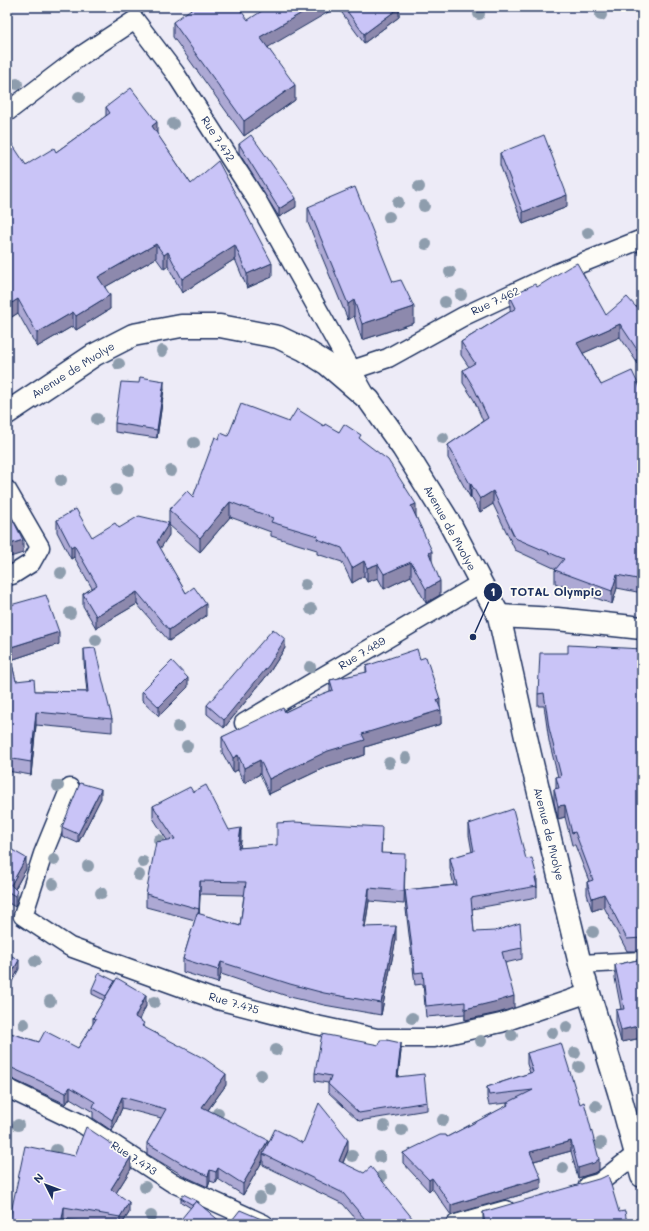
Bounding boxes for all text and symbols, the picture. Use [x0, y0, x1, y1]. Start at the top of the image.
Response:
street label: Rue 7.472 [198, 113, 239, 164]
street label: Rue 7.462 [468, 283, 522, 318]
street label: Avenue de Mvolye [28, 338, 117, 401]
street label: Avenue de Mvolye [421, 482, 480, 573]
callout: TOTAL Olympic [483, 580, 610, 604]
text: 1 [490, 583, 496, 599]
text: TOTAL Olympic [510, 583, 602, 599]
street label: Rue 7.489 [335, 632, 388, 672]
street label: Avenue de Mvolye [531, 786, 568, 882]
street label: Rue 7.475 [207, 988, 261, 1017]
street label: Rue 7.473 [108, 1137, 161, 1178]
north arrow [26, 1165, 66, 1205]
text: N [30, 1170, 47, 1186]

